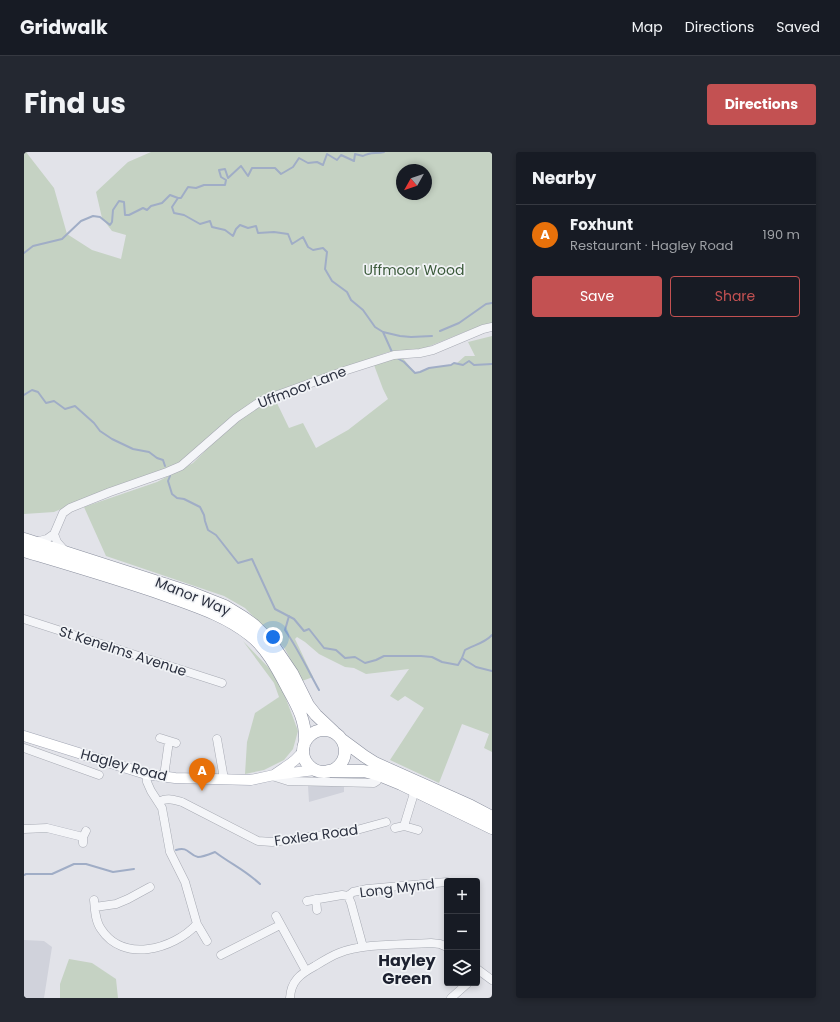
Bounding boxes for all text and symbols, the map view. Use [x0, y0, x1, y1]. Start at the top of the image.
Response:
text: Gridwalk [20, 14, 108, 41]
text: Map [632, 17, 663, 37]
text: Directions [685, 17, 754, 37]
text: Saved [776, 17, 820, 37]
text: Find us [24, 84, 126, 123]
button: Directions [707, 84, 816, 125]
north arrow [396, 164, 432, 200]
text: Nearby [532, 166, 596, 190]
text: Foxhunt [570, 214, 633, 235]
text: A [540, 225, 550, 244]
text: 190 m [763, 225, 800, 244]
text: Restaurant · Hagley Road [570, 236, 733, 255]
park label: Uffmoor Wood [363, 260, 465, 280]
button: Save [532, 276, 662, 317]
button: Share [670, 276, 800, 317]
street label: Uffmoor Lane [255, 361, 349, 413]
street label: Manor Way [152, 572, 234, 620]
street label: St Kenelms Avenue [57, 621, 190, 681]
your location [263, 627, 283, 647]
street label: Hagley Road [79, 744, 169, 786]
pin: A [189, 758, 215, 791]
street label: Foxlea Road [273, 819, 359, 851]
street label: Long Mynd [358, 873, 436, 903]
map controls [444, 878, 480, 986]
button: + [444, 878, 480, 914]
button: − [444, 914, 480, 950]
district label: Hayley Green [378, 949, 437, 990]
button: layers [444, 950, 480, 986]

